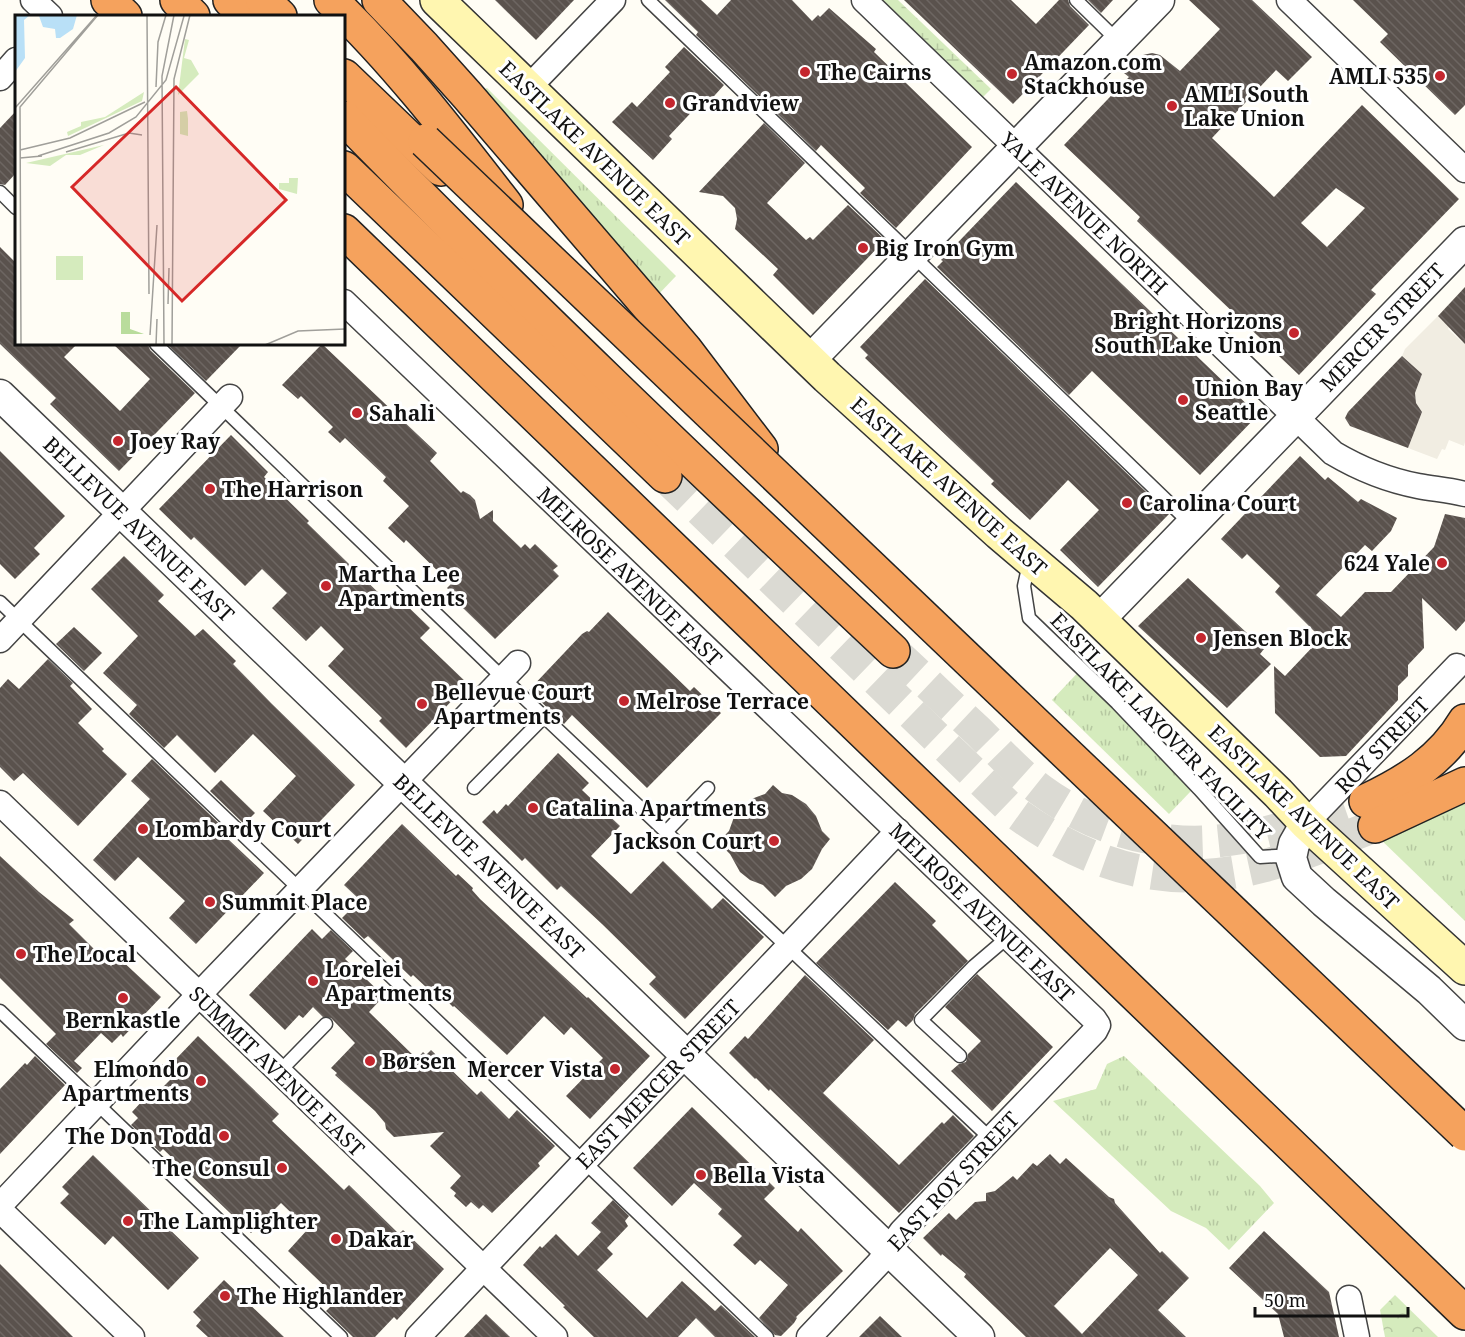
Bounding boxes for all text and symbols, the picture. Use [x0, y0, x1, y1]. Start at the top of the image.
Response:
inset map [15, 15, 345, 345]
place label: Amazon.com Stackhouse [1024, 48, 1162, 100]
street label: EASTLAKE AVENUE EAST [494, 54, 696, 252]
place label: The Cairns [817, 58, 931, 86]
place label: AMLI 535 [1329, 62, 1428, 90]
marker: The Cairns [798, 65, 812, 79]
marker: Amazon.com Stackhouse [1005, 67, 1019, 81]
marker: AMLI 535 [1433, 69, 1447, 83]
place label: AMLI South Lake Union [1184, 80, 1309, 132]
place label: Grandview [682, 89, 799, 117]
marker: Grandview [663, 96, 677, 110]
marker: AMLI South Lake Union [1165, 99, 1179, 113]
street label: YALE AVENUE NORTH [994, 125, 1174, 300]
place label: Big Iron Gym [875, 234, 1015, 262]
marker: Big Iron Gym [856, 241, 870, 255]
street label: MERCER STREET [1314, 257, 1451, 397]
place label: Bright Horizons South Lake Union [1094, 307, 1282, 359]
marker: Bright Horizons South Lake Union [1287, 326, 1301, 340]
place label: Union Bay Seattle [1195, 374, 1304, 426]
street label: EASTLAKE AVENUE EAST [845, 390, 1053, 582]
marker: Union Bay Seattle [1176, 393, 1190, 407]
place label: Sahali [369, 399, 436, 427]
marker: Sahali [350, 406, 364, 420]
place label: Joey Ray [129, 427, 221, 455]
street label: BELLEVUE AVENUE EAST [37, 430, 241, 628]
marker: Joey Ray [111, 434, 125, 448]
place label: The Harrison [222, 475, 363, 503]
street label: MELROSE AVENUE EAST [532, 480, 728, 672]
marker: The Harrison [203, 482, 217, 496]
place label: Carolina Court [1139, 489, 1297, 517]
marker: Carolina Court [1120, 496, 1134, 510]
place label: 624 Yale [1344, 549, 1430, 577]
marker: 624 Yale [1435, 556, 1449, 570]
place label: Martha Lee Apartments [338, 560, 465, 612]
marker: Martha Lee Apartments [319, 579, 333, 593]
street label: EASTLAKE LAYOVER FACILITY [1045, 606, 1278, 846]
place label: Jensen Block [1212, 624, 1348, 652]
marker: Jensen Block [1194, 631, 1208, 645]
place label: Bellevue Court Apartments [434, 678, 592, 730]
place label: Melrose Terrace [636, 687, 809, 715]
street label: ROY STREET [1329, 691, 1435, 799]
marker: Melrose Terrace [617, 694, 631, 708]
marker: Bellevue Court Apartments [415, 697, 429, 711]
street label: EASTLAKE AVENUE EAST [1203, 718, 1405, 916]
street label: BELLEVUE AVENUE EAST [387, 767, 591, 965]
place label: Catalina Apartments [545, 794, 766, 822]
marker: Catalina Apartments [526, 801, 540, 815]
place label: Lombardy Court [155, 815, 332, 843]
street label: MELROSE AVENUE EAST [884, 816, 1080, 1008]
marker: Lombardy Court [136, 822, 150, 836]
place label: Jackson Court [613, 827, 762, 855]
marker: Jackson Court [767, 834, 781, 848]
place label: Summit Place [222, 888, 367, 916]
marker: Summit Place [203, 895, 217, 909]
place label: The Local [33, 940, 136, 968]
marker: The Local [14, 947, 28, 961]
place label: Lorelei Apartments [325, 955, 452, 1007]
marker: Lorelei Apartments [306, 974, 320, 988]
street label: SUMMIT AVENUE EAST [183, 980, 371, 1162]
marker: Bernkastle [116, 991, 130, 1005]
street label: EAST MERCER STREET [570, 993, 746, 1175]
place label: Bernkastle [65, 1006, 181, 1034]
place label: Børsen [382, 1047, 456, 1075]
marker: Børsen [363, 1054, 377, 1068]
place label: Elmondo Apartments [62, 1055, 189, 1107]
place label: Mercer Vista [467, 1055, 603, 1083]
marker: Mercer Vista [608, 1062, 622, 1076]
marker: Elmondo Apartments [194, 1074, 208, 1088]
street label: EAST ROY STREET [881, 1105, 1025, 1257]
place label: The Don Todd [65, 1122, 212, 1150]
marker: The Don Todd [217, 1129, 231, 1143]
place label: The Consul [152, 1154, 271, 1182]
marker: The Consul [275, 1161, 289, 1175]
place label: Bella Vista [713, 1161, 825, 1189]
marker: Bella Vista [694, 1168, 708, 1182]
place label: The Lamplighter [140, 1207, 318, 1235]
marker: The Lamplighter [121, 1214, 135, 1228]
place label: Dakar [348, 1225, 414, 1253]
marker: Dakar [329, 1232, 343, 1246]
scale bar [1255, 1280, 1408, 1318]
place label: The Highlander [237, 1282, 403, 1310]
text: 50 m [1264, 1288, 1306, 1312]
marker: The Highlander [218, 1289, 232, 1303]

